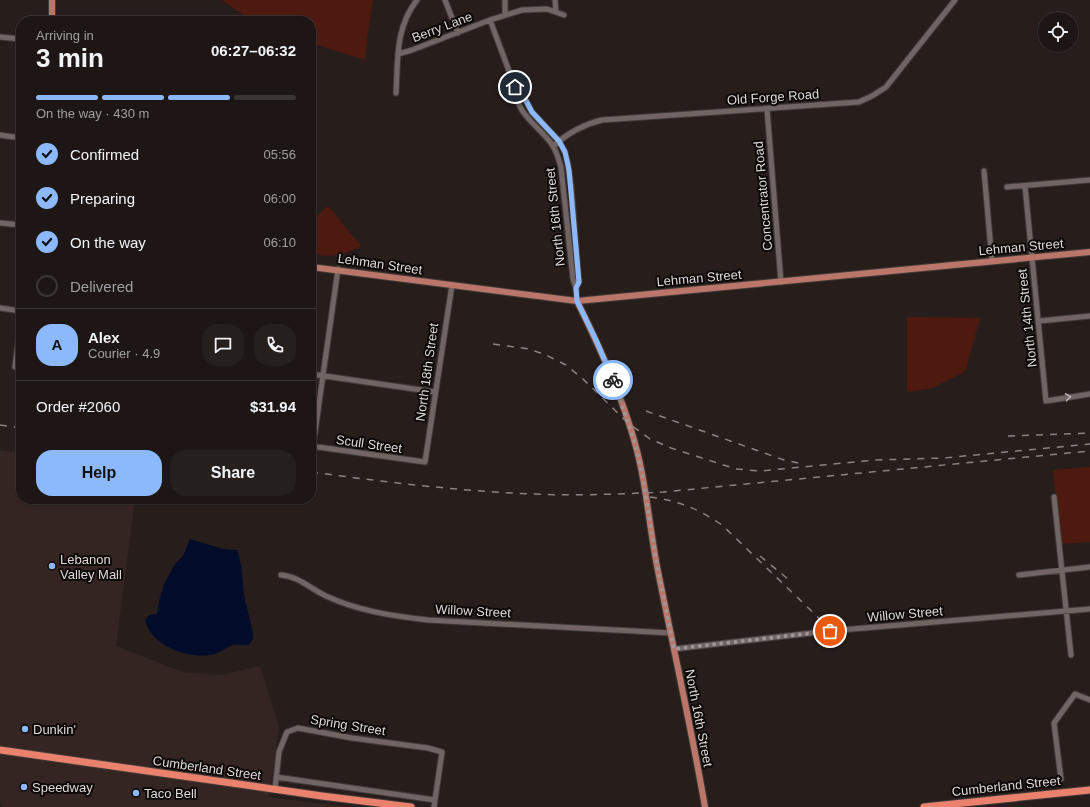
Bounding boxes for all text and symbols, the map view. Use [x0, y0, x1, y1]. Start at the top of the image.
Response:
street label: Berry Lane [410, 9, 474, 45]
map controls [1038, 12, 1078, 52]
button: locate [1038, 12, 1078, 52]
text: Arriving in [36, 28, 94, 43]
text: 06:27–06:32 [211, 42, 296, 59]
text: 3 min [36, 43, 104, 73]
pin [498, 70, 532, 104]
icon: home [504, 76, 526, 98]
street label: Old Forge Road [726, 86, 820, 108]
text: On the way · 430 m [36, 106, 149, 121]
street label: Concentrator Road [751, 141, 775, 251]
icon: check [36, 143, 58, 165]
text: Confirmed [70, 146, 139, 163]
text: 05:56 [263, 147, 296, 162]
street label: North 16th Street [542, 167, 568, 267]
icon: check [36, 187, 58, 209]
text: Preparing [70, 190, 135, 207]
text: 06:00 [263, 191, 296, 206]
icon: check [36, 231, 58, 253]
text: On the way [70, 234, 146, 251]
text: 06:10 [263, 235, 296, 250]
street label: Lehman Street [978, 236, 1065, 258]
street label: Lehman Street [337, 251, 424, 277]
street label: Lehman Street [656, 267, 743, 289]
street label: North 14th Street [1014, 268, 1040, 368]
text: Delivered [70, 278, 133, 295]
street label: North 18th Street [413, 322, 441, 422]
button: chat [202, 324, 244, 366]
button: phone [254, 324, 296, 366]
text: Alex [88, 329, 120, 346]
text: A [52, 336, 62, 353]
text: Courier · 4.9 [88, 346, 160, 361]
courier [593, 360, 633, 400]
icon: bike [602, 369, 624, 391]
one-way arrow [1065, 393, 1071, 402]
text: Order #2060 [36, 398, 120, 415]
text: $31.94 [250, 398, 296, 415]
street label: Scull Street [335, 432, 403, 456]
button: Help [36, 450, 162, 496]
button: Share [170, 450, 296, 496]
place label: Lebanon Valley Mall [60, 552, 122, 582]
marker: Lebanon Valley Mall [47, 561, 57, 571]
street label: Willow Street [435, 602, 512, 620]
street label: Willow Street [867, 603, 944, 625]
pin [813, 614, 847, 648]
icon: bag [819, 620, 841, 642]
street label: North 16th Street [682, 668, 716, 768]
street label: Spring Street [309, 712, 387, 738]
place label: Dunkin' [33, 722, 76, 737]
marker: Dunkin' [20, 724, 30, 734]
street label: Cumberland Street [152, 753, 262, 783]
street label: Cumberland Street [951, 773, 1061, 799]
place label: Speedway [32, 780, 93, 795]
marker: Speedway [19, 782, 29, 792]
place label: Taco Bell [144, 786, 197, 801]
marker: Taco Bell [131, 788, 141, 798]

